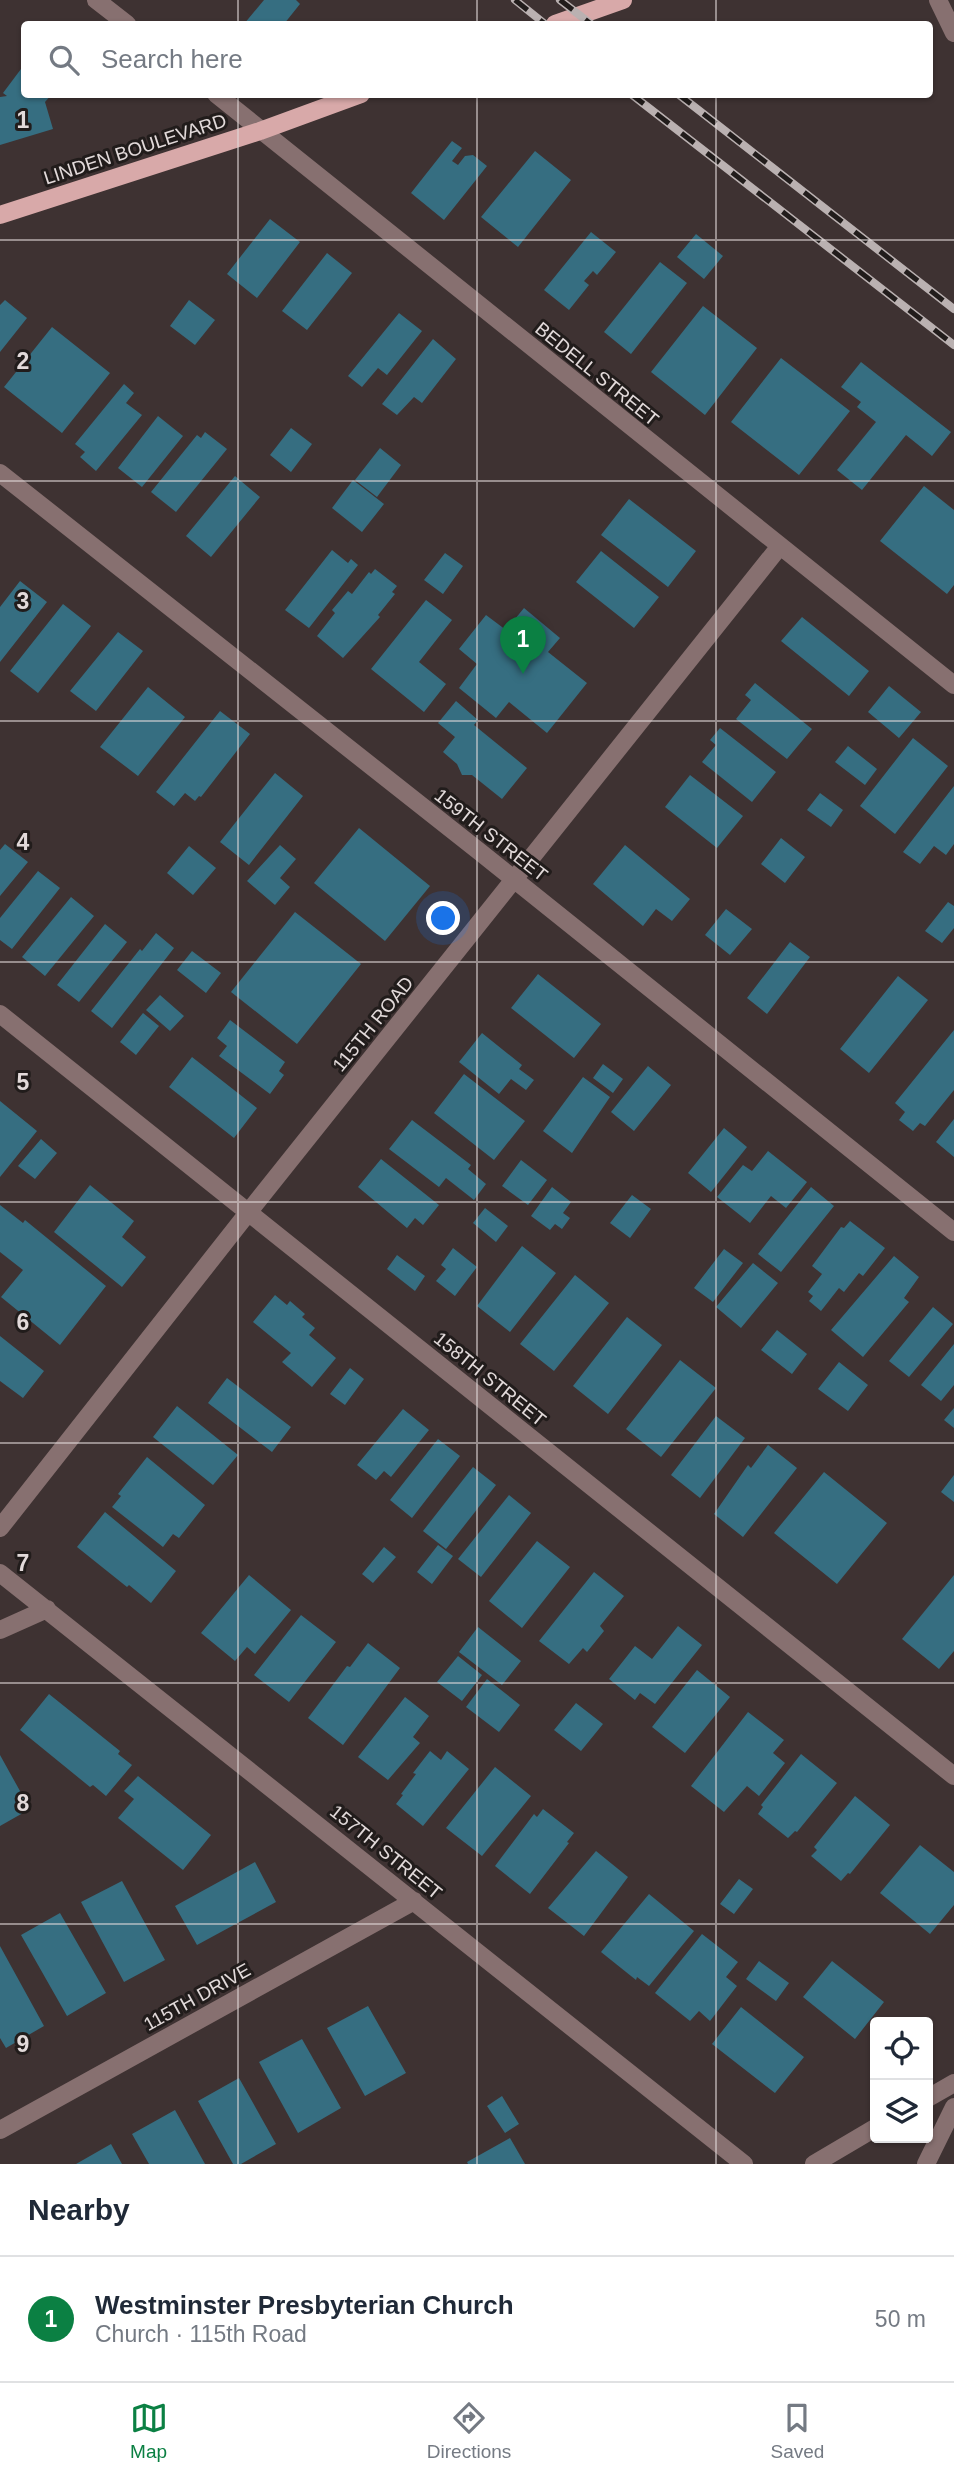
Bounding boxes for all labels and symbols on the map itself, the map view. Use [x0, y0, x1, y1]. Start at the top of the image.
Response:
text: 1 [17, 107, 30, 133]
street label: LINDEN BOULEVARD [41, 110, 229, 188]
street label: BEDELL STREET [531, 318, 663, 430]
text: 2 [17, 348, 29, 374]
text: 3 [17, 588, 29, 614]
pin: 1 [500, 616, 546, 674]
street label: 159TH STREET [430, 784, 552, 886]
text: 4 [17, 829, 30, 855]
your location [426, 901, 460, 935]
street label: 115TH ROAD [328, 972, 418, 1076]
text: 5 [17, 1069, 30, 1095]
text: 6 [17, 1309, 29, 1335]
street label: 158TH STREET [430, 1328, 550, 1431]
text: 7 [17, 1550, 29, 1576]
text: 8 [17, 1790, 30, 1816]
street label: 157TH STREET [326, 1801, 446, 1904]
street label: 115TH DRIVE [140, 1959, 254, 2035]
text: 9 [17, 2031, 29, 2057]

